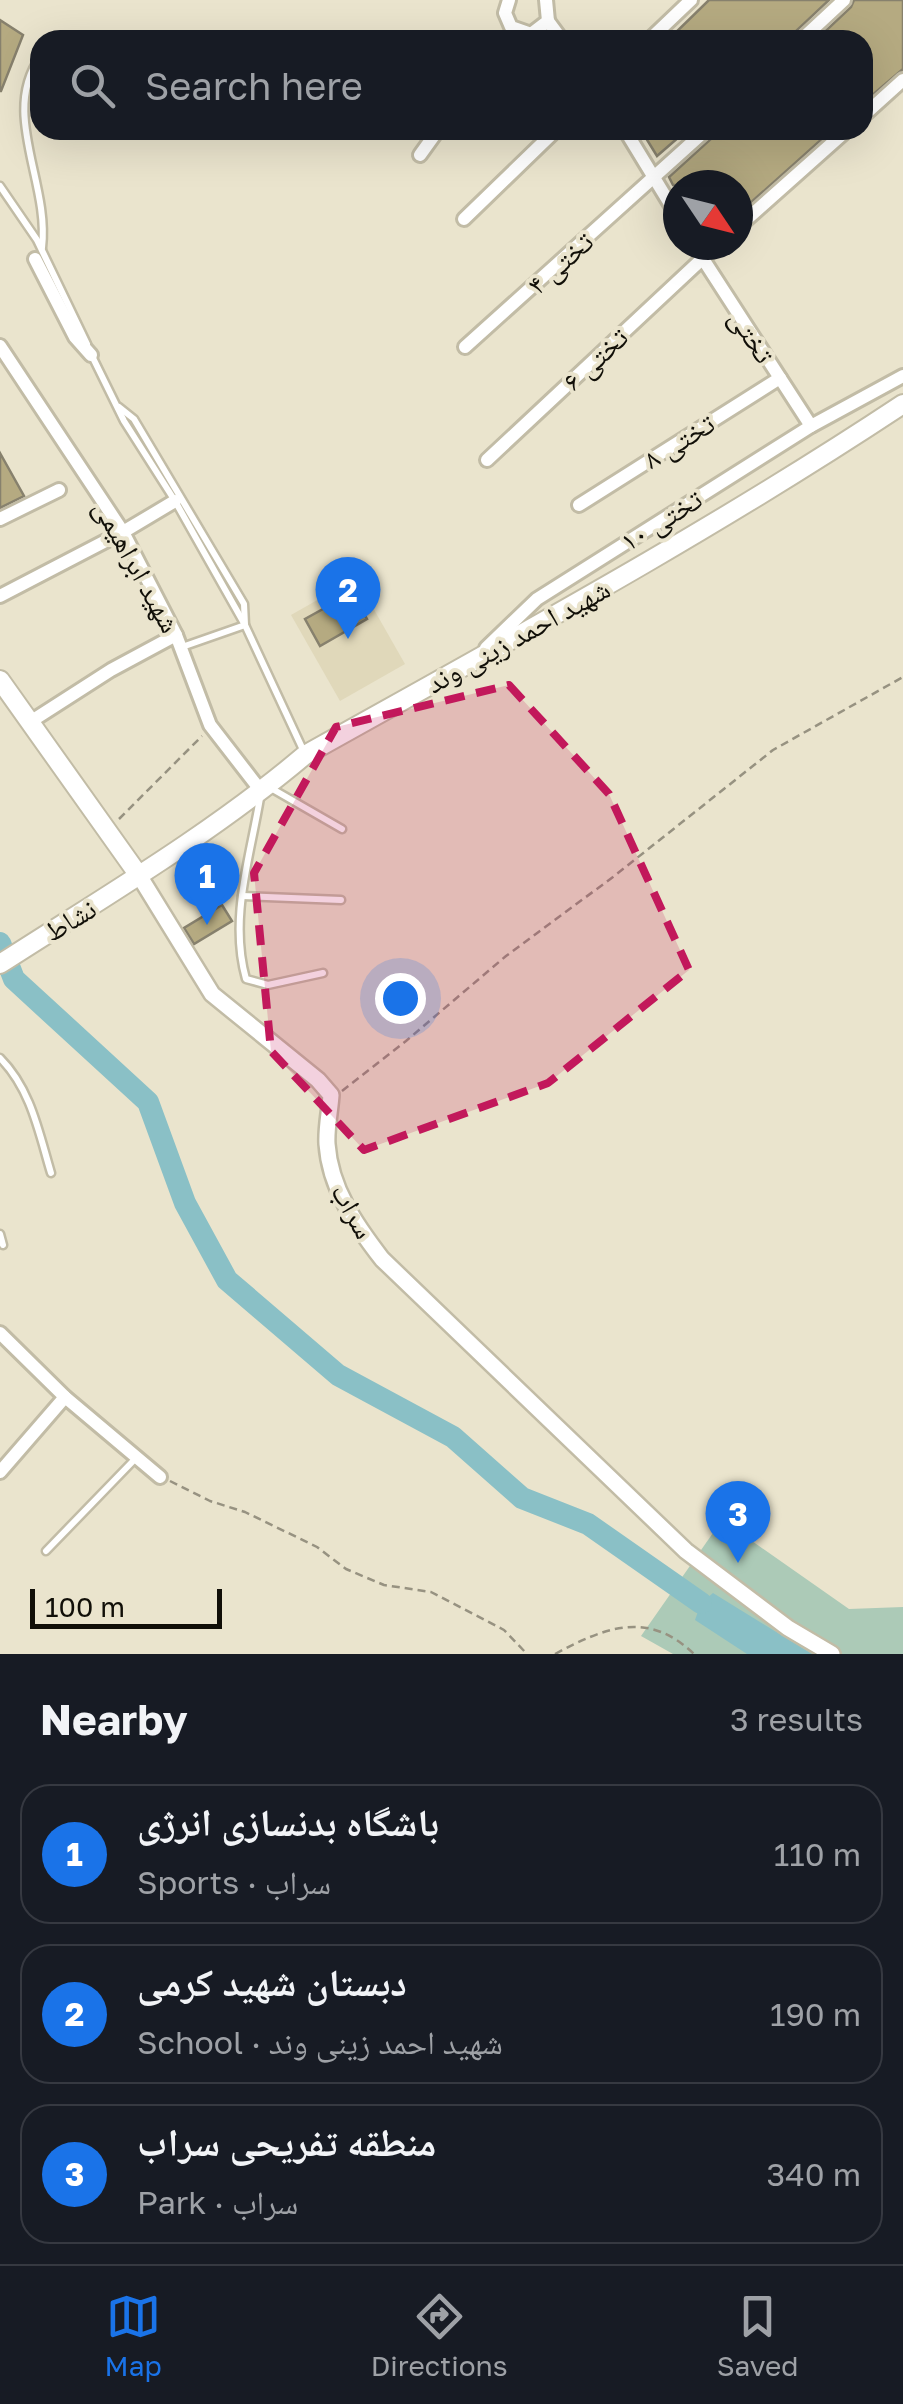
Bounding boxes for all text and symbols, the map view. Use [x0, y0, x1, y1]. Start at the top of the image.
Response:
search box [30, 30, 873, 140]
icon: search [65, 58, 120, 113]
text: Search here [145, 63, 363, 108]
north arrow [663, 170, 753, 260]
street label: تختی ۴ [520, 225, 601, 302]
street label: تختی [721, 303, 782, 370]
street label: تختی ۶ [555, 320, 635, 398]
street label: تختی ۸ [637, 406, 721, 477]
street label: تختی ۱۰ [614, 482, 709, 559]
street label: شهید ابراهیمی [86, 494, 187, 639]
pin: 2 [316, 556, 380, 639]
street label: شهید احمد زینی وند [420, 572, 616, 701]
pin: 1 [174, 842, 240, 925]
street label: نشاط [38, 891, 102, 948]
your location [375, 973, 426, 1024]
street label: سراب [325, 1177, 382, 1244]
pin: 3 [706, 1480, 770, 1563]
scale bar [30, 1584, 222, 1628]
text: 100 m [45, 1590, 125, 1623]
text: Nearby [40, 1694, 188, 1744]
text: 3 results [730, 1700, 863, 1738]
text: باشگاه بدنسازی انرژی [137, 1799, 439, 1844]
text: 1 [66, 1835, 83, 1873]
text: 110 m [774, 1835, 861, 1873]
text: Sports · سراب [137, 1863, 331, 1901]
text: دبستان شهید کرمی [137, 1959, 407, 2004]
text: 2 [65, 1995, 84, 2033]
text: 190 m [770, 1995, 861, 2033]
text: School · شهید احمد زینی وند [137, 2023, 503, 2061]
text: منطقه تفریحی سراب [137, 2119, 436, 2164]
text: 3 [65, 2155, 84, 2193]
text: 340 m [767, 2155, 861, 2193]
text: Park · سراب [137, 2183, 298, 2221]
tab: Map [105, 2289, 162, 2382]
tab: Directions [371, 2289, 508, 2382]
tab: Saved [717, 2289, 798, 2382]

